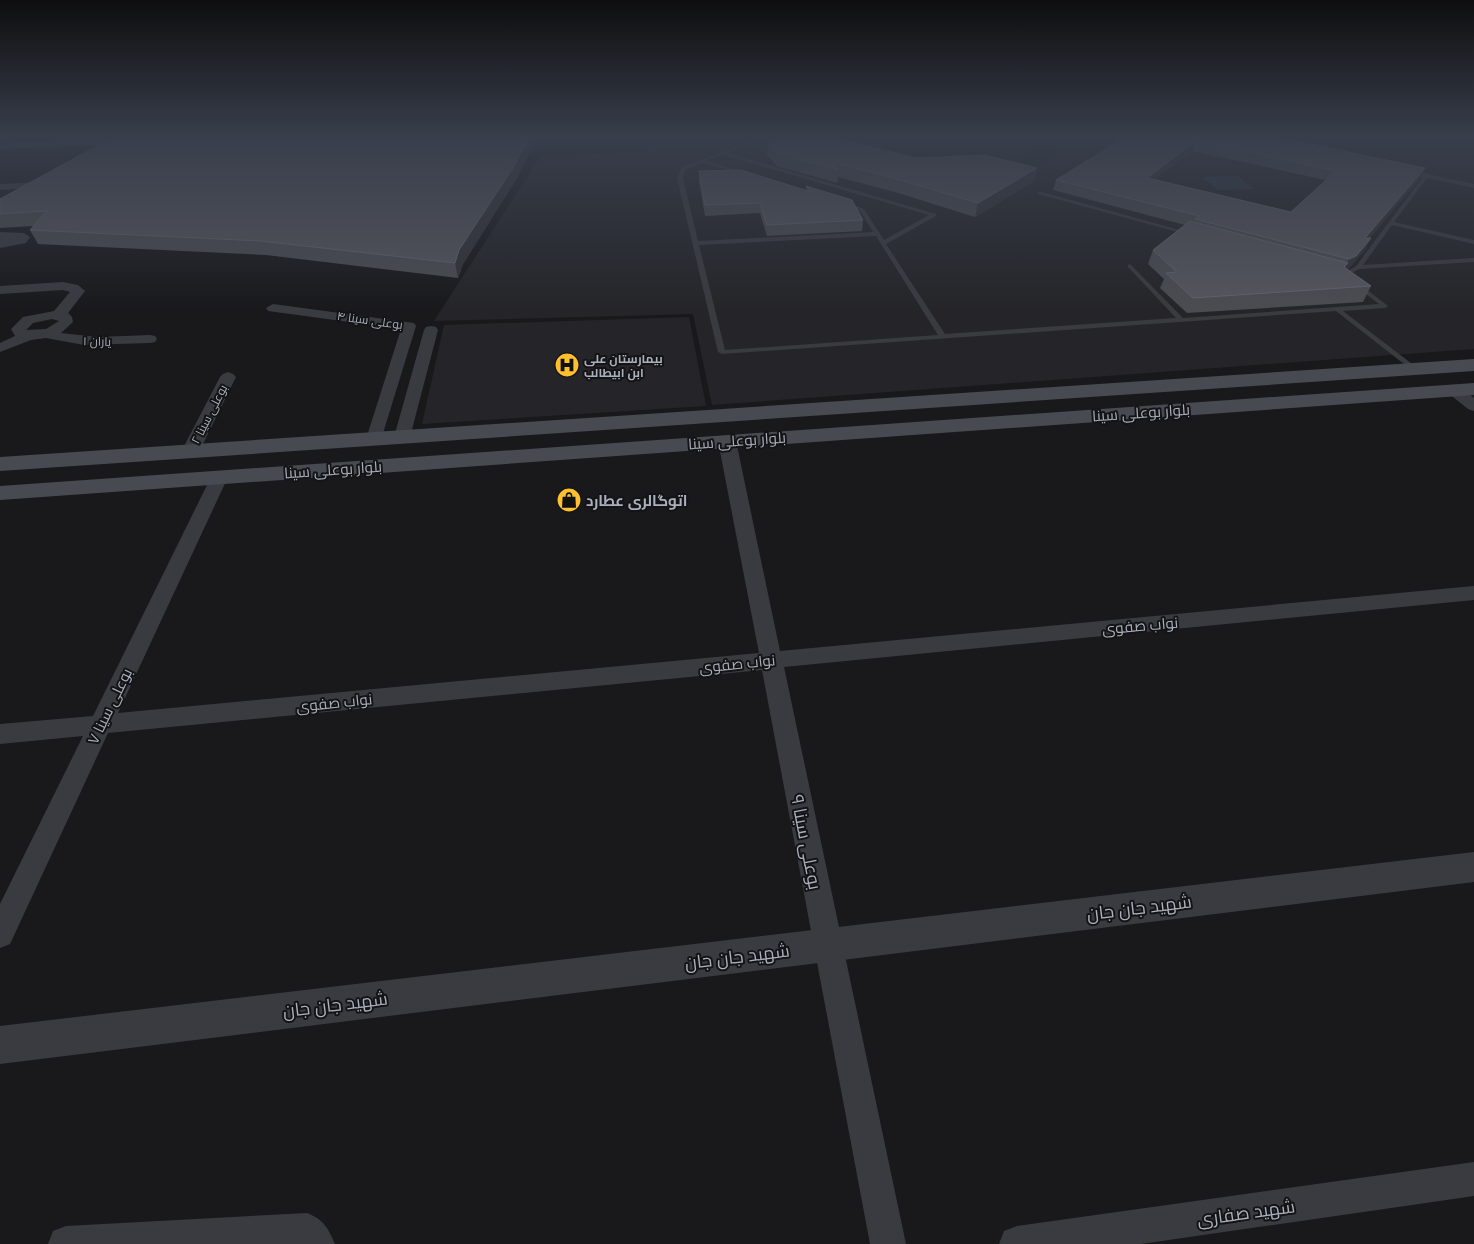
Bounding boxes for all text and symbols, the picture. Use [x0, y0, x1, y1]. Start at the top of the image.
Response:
street label: بوعلی سینا ۴ [336, 308, 404, 332]
street label: یاران ۱ [83, 333, 112, 349]
place label: بیمارستان علی ابن ابیطالب [584, 351, 663, 381]
hospital icon: بیمارستان علی ابن ابیطالب [554, 352, 580, 378]
street label: بوعلی سینا ۲ [188, 382, 230, 446]
street label: بلوار بوعلی سینا [1091, 400, 1191, 426]
street label: بلوار بوعلی سینا [687, 428, 787, 454]
street label: بلوار بوعلی سینا [283, 457, 383, 483]
shop icon: اتوگالری عطارد [556, 487, 582, 513]
place label: اتوگالری عطارد [586, 491, 688, 510]
street label: نواب صفوی [1101, 613, 1179, 639]
street label: نواب صفوی [698, 650, 776, 678]
street label: بوعلی سینا ۷ [83, 665, 137, 748]
street label: نواب صفوی [295, 689, 373, 717]
street label: بوعلی سینا ۹ [786, 792, 827, 892]
street label: شهید جان جان [1085, 890, 1193, 925]
street label: شهید جان جان [683, 939, 791, 974]
street label: شهید جان جان [281, 987, 389, 1022]
street label: شهید صفاری [1196, 1194, 1297, 1231]

